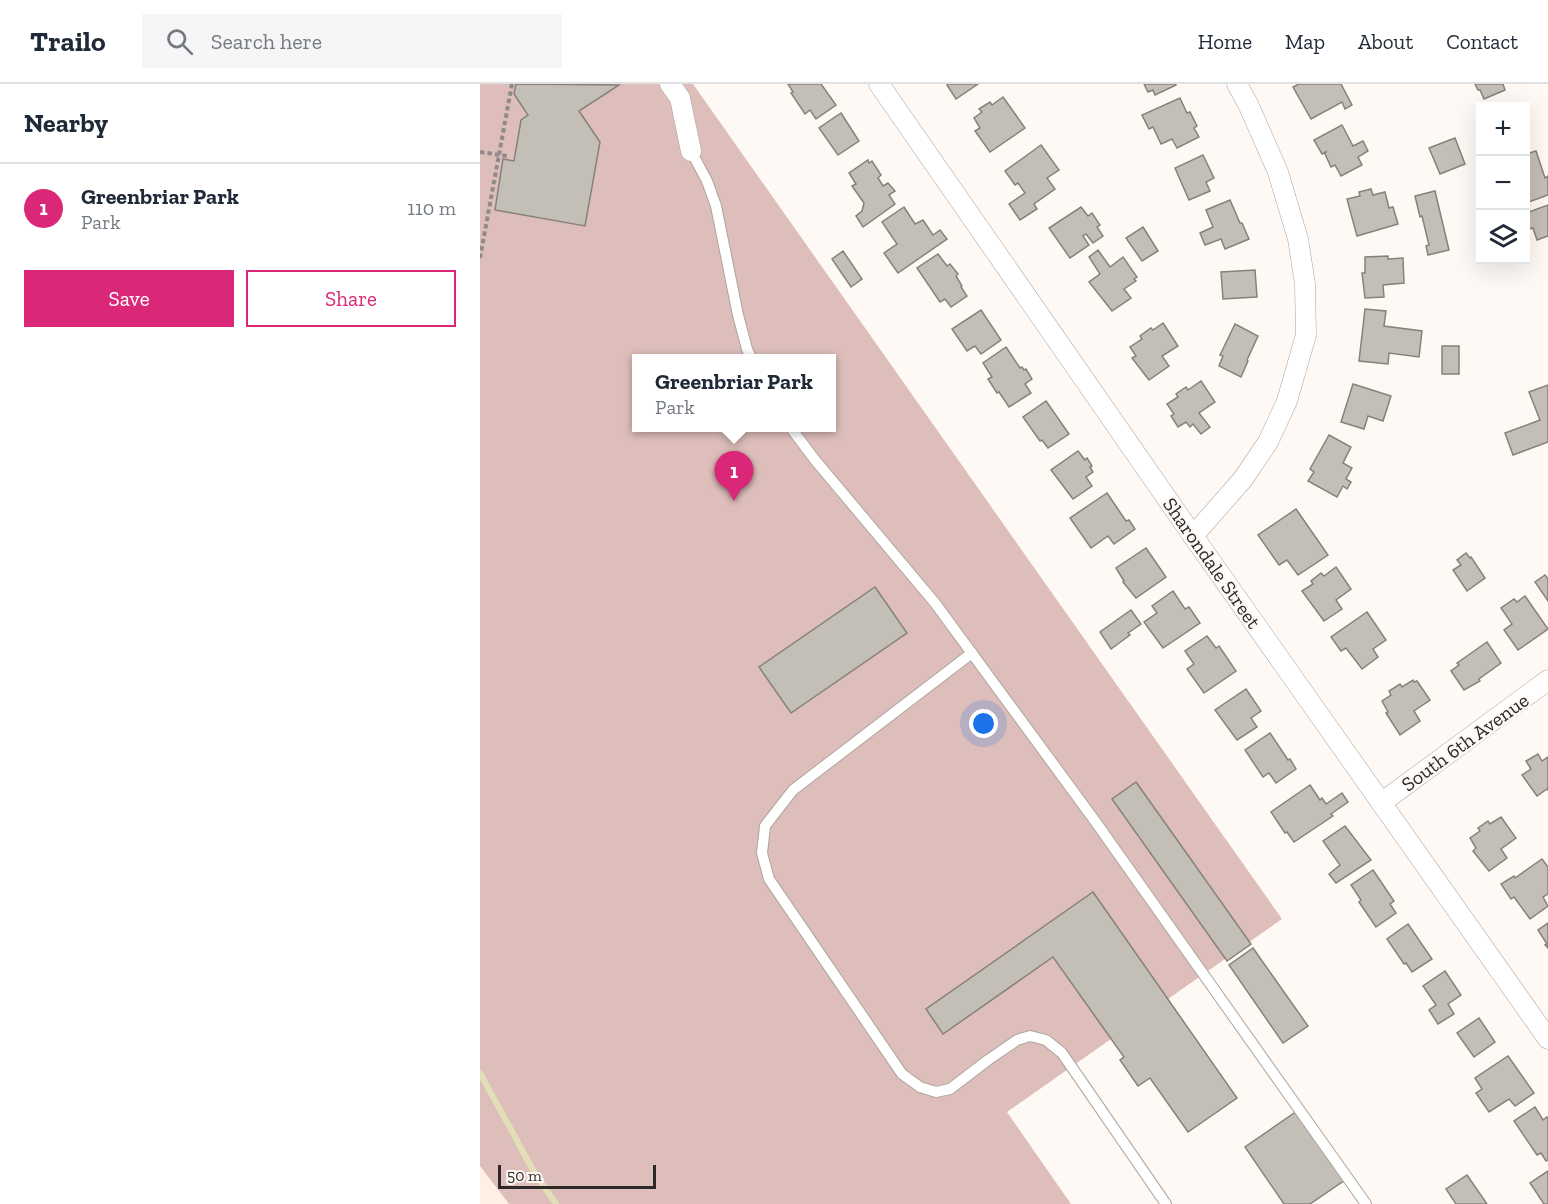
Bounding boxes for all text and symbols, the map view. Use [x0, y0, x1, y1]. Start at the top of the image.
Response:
search box [142, 14, 562, 68]
text: Trailo [30, 25, 106, 58]
icon: search [163, 25, 196, 58]
text: Search here [211, 28, 322, 55]
text: Home [1198, 29, 1252, 54]
text: Map [1285, 29, 1325, 54]
text: About [1358, 29, 1413, 54]
text: Contact [1446, 29, 1518, 54]
map controls [1476, 102, 1530, 264]
button: + [1476, 102, 1530, 156]
text: Nearby [24, 107, 108, 139]
button: − [1476, 156, 1530, 210]
text: Greenbriar Park [81, 183, 239, 210]
text: 1 [39, 196, 48, 220]
text: 110 m [407, 196, 456, 220]
text: Park [81, 210, 121, 234]
button: layers [1476, 210, 1530, 264]
button: Save [24, 270, 234, 327]
button: Share [246, 270, 456, 327]
popup [632, 354, 836, 432]
text: Greenbriar Park [655, 368, 813, 395]
text: Park [655, 395, 695, 419]
pin: 1 [714, 452, 754, 501]
street label: Sharondale Street [1158, 493, 1266, 634]
street label: South 6th Avenue [1397, 688, 1533, 796]
your location [969, 709, 998, 738]
scale bar [498, 1162, 656, 1190]
text: 50 m [507, 1166, 542, 1185]

